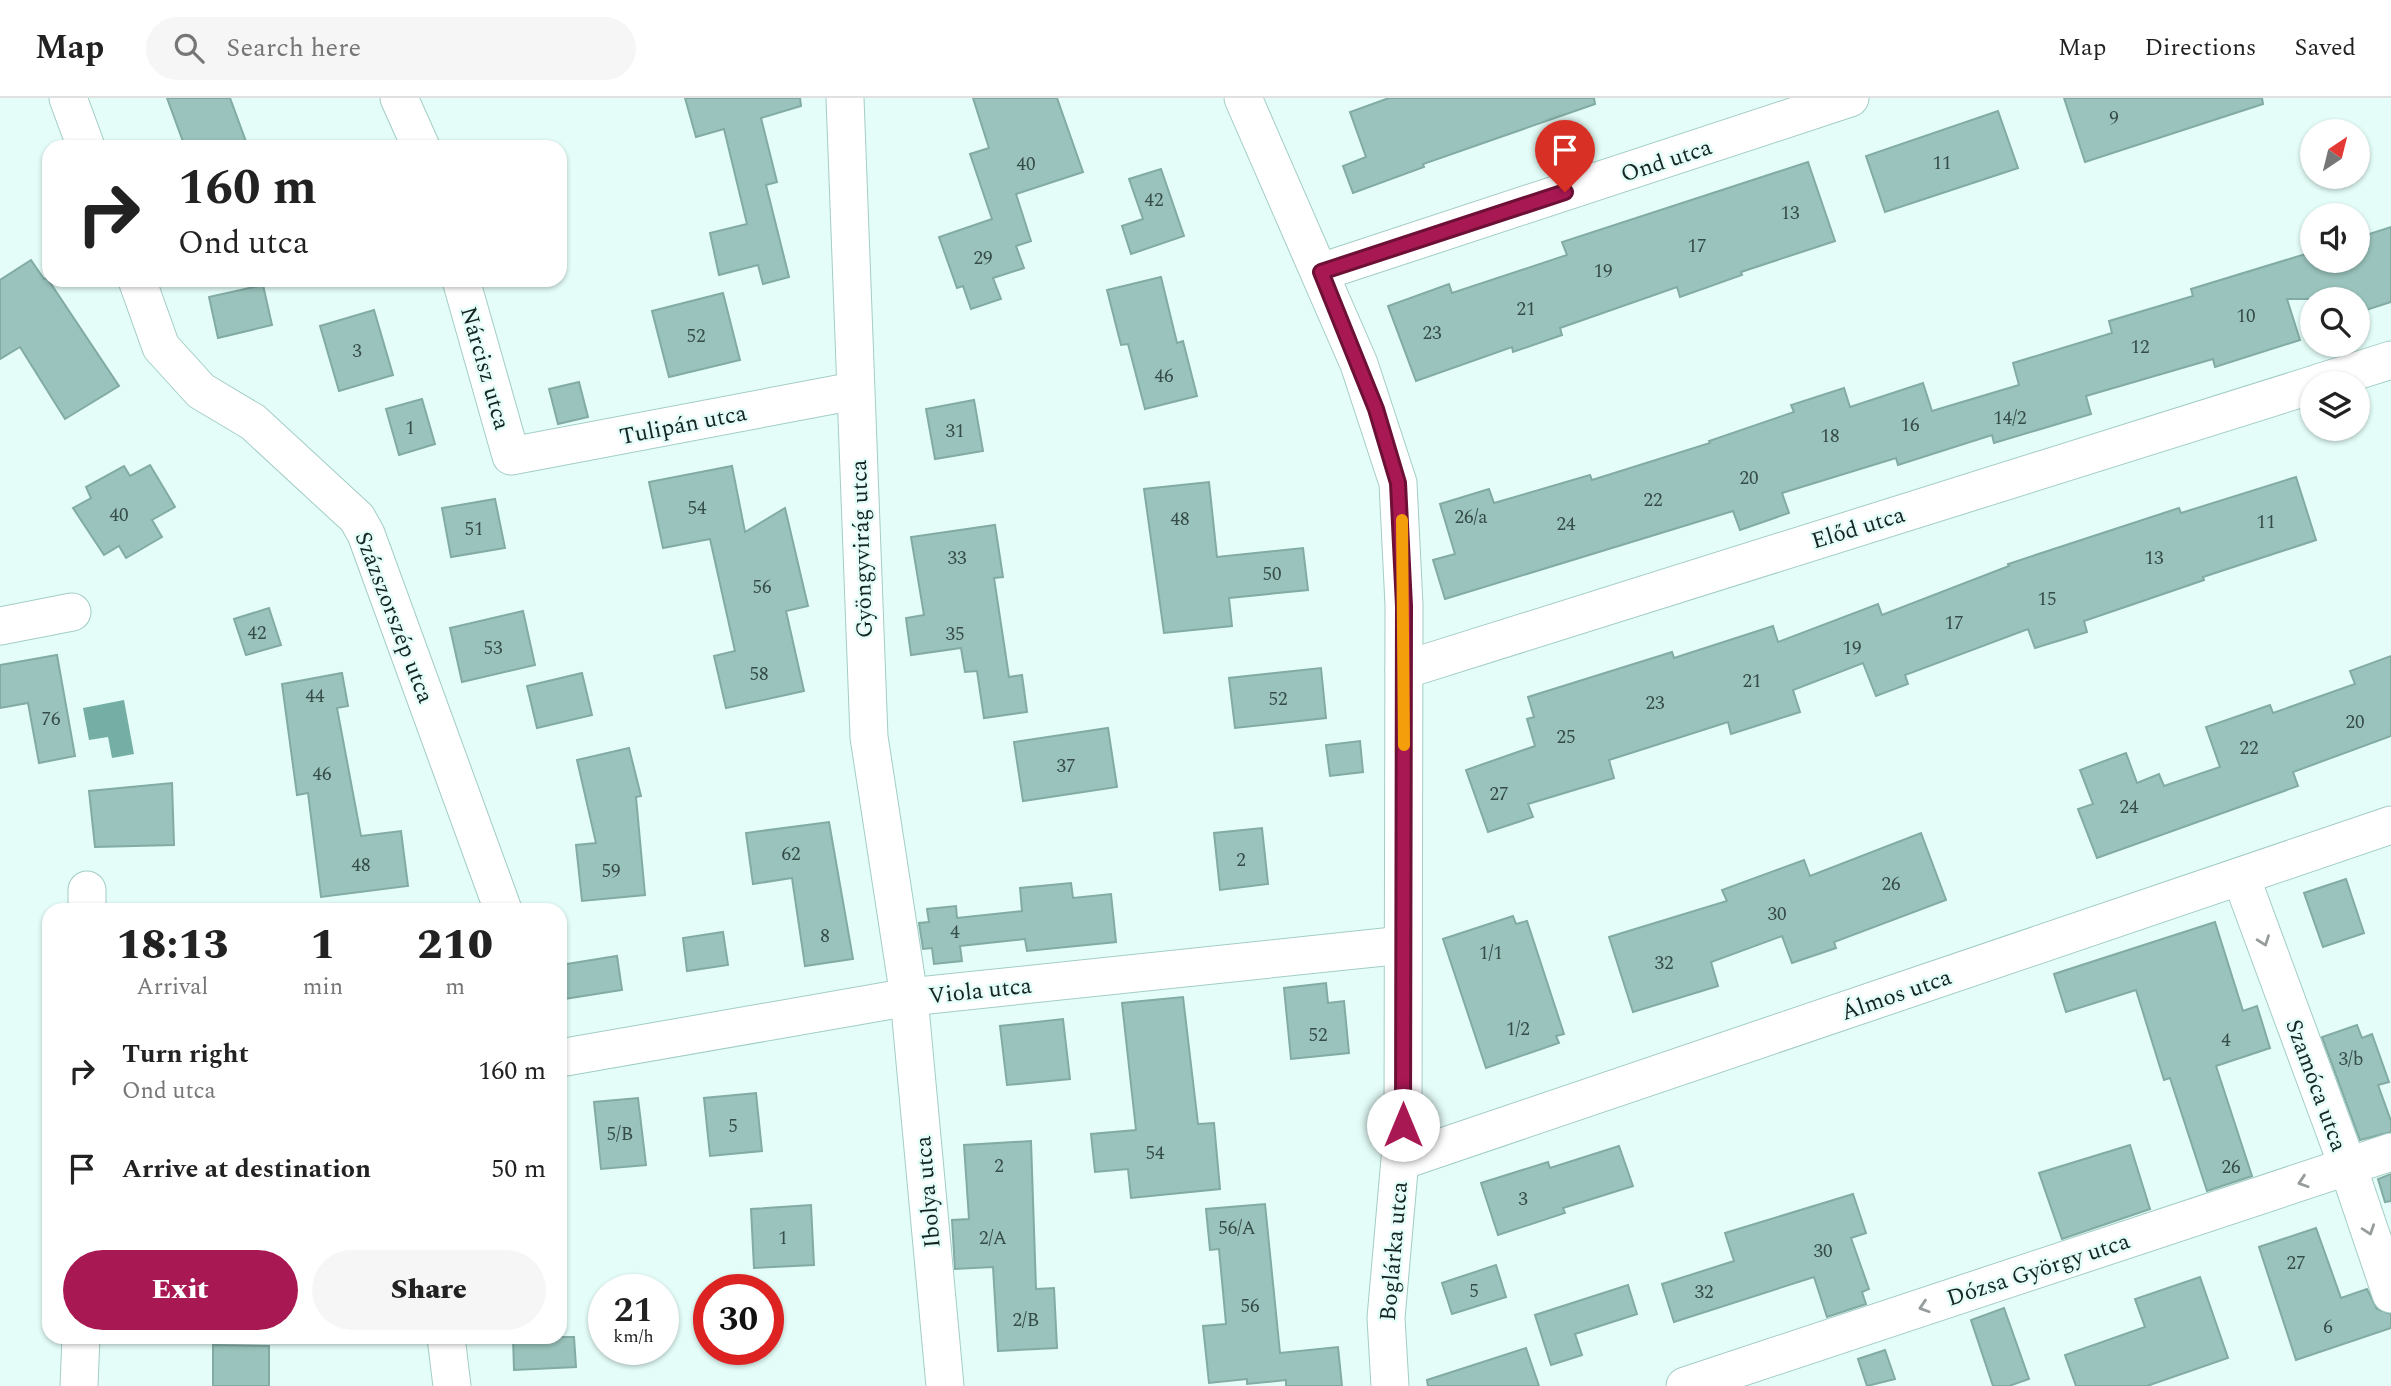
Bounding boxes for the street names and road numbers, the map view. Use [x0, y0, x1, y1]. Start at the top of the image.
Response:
street label: Ond utca [1616, 130, 1717, 193]
street label: Nárcisz utca [450, 303, 519, 434]
street label: Tulipán utca [617, 396, 750, 455]
street label: Gyöngyvirág utca [842, 459, 883, 639]
street label: Előd utca [1807, 498, 1910, 559]
street label: Százszorszép utca [345, 527, 442, 709]
street label: Álmos utca [1836, 960, 1957, 1031]
street label: Viola utca [927, 969, 1034, 1014]
street label: Szamóca utca [2275, 1014, 2356, 1157]
street label: Ibolya utca [906, 1134, 951, 1249]
street label: Boglárka utca [1371, 1180, 1418, 1322]
street label: Dózsa György utca [1942, 1224, 2135, 1317]

